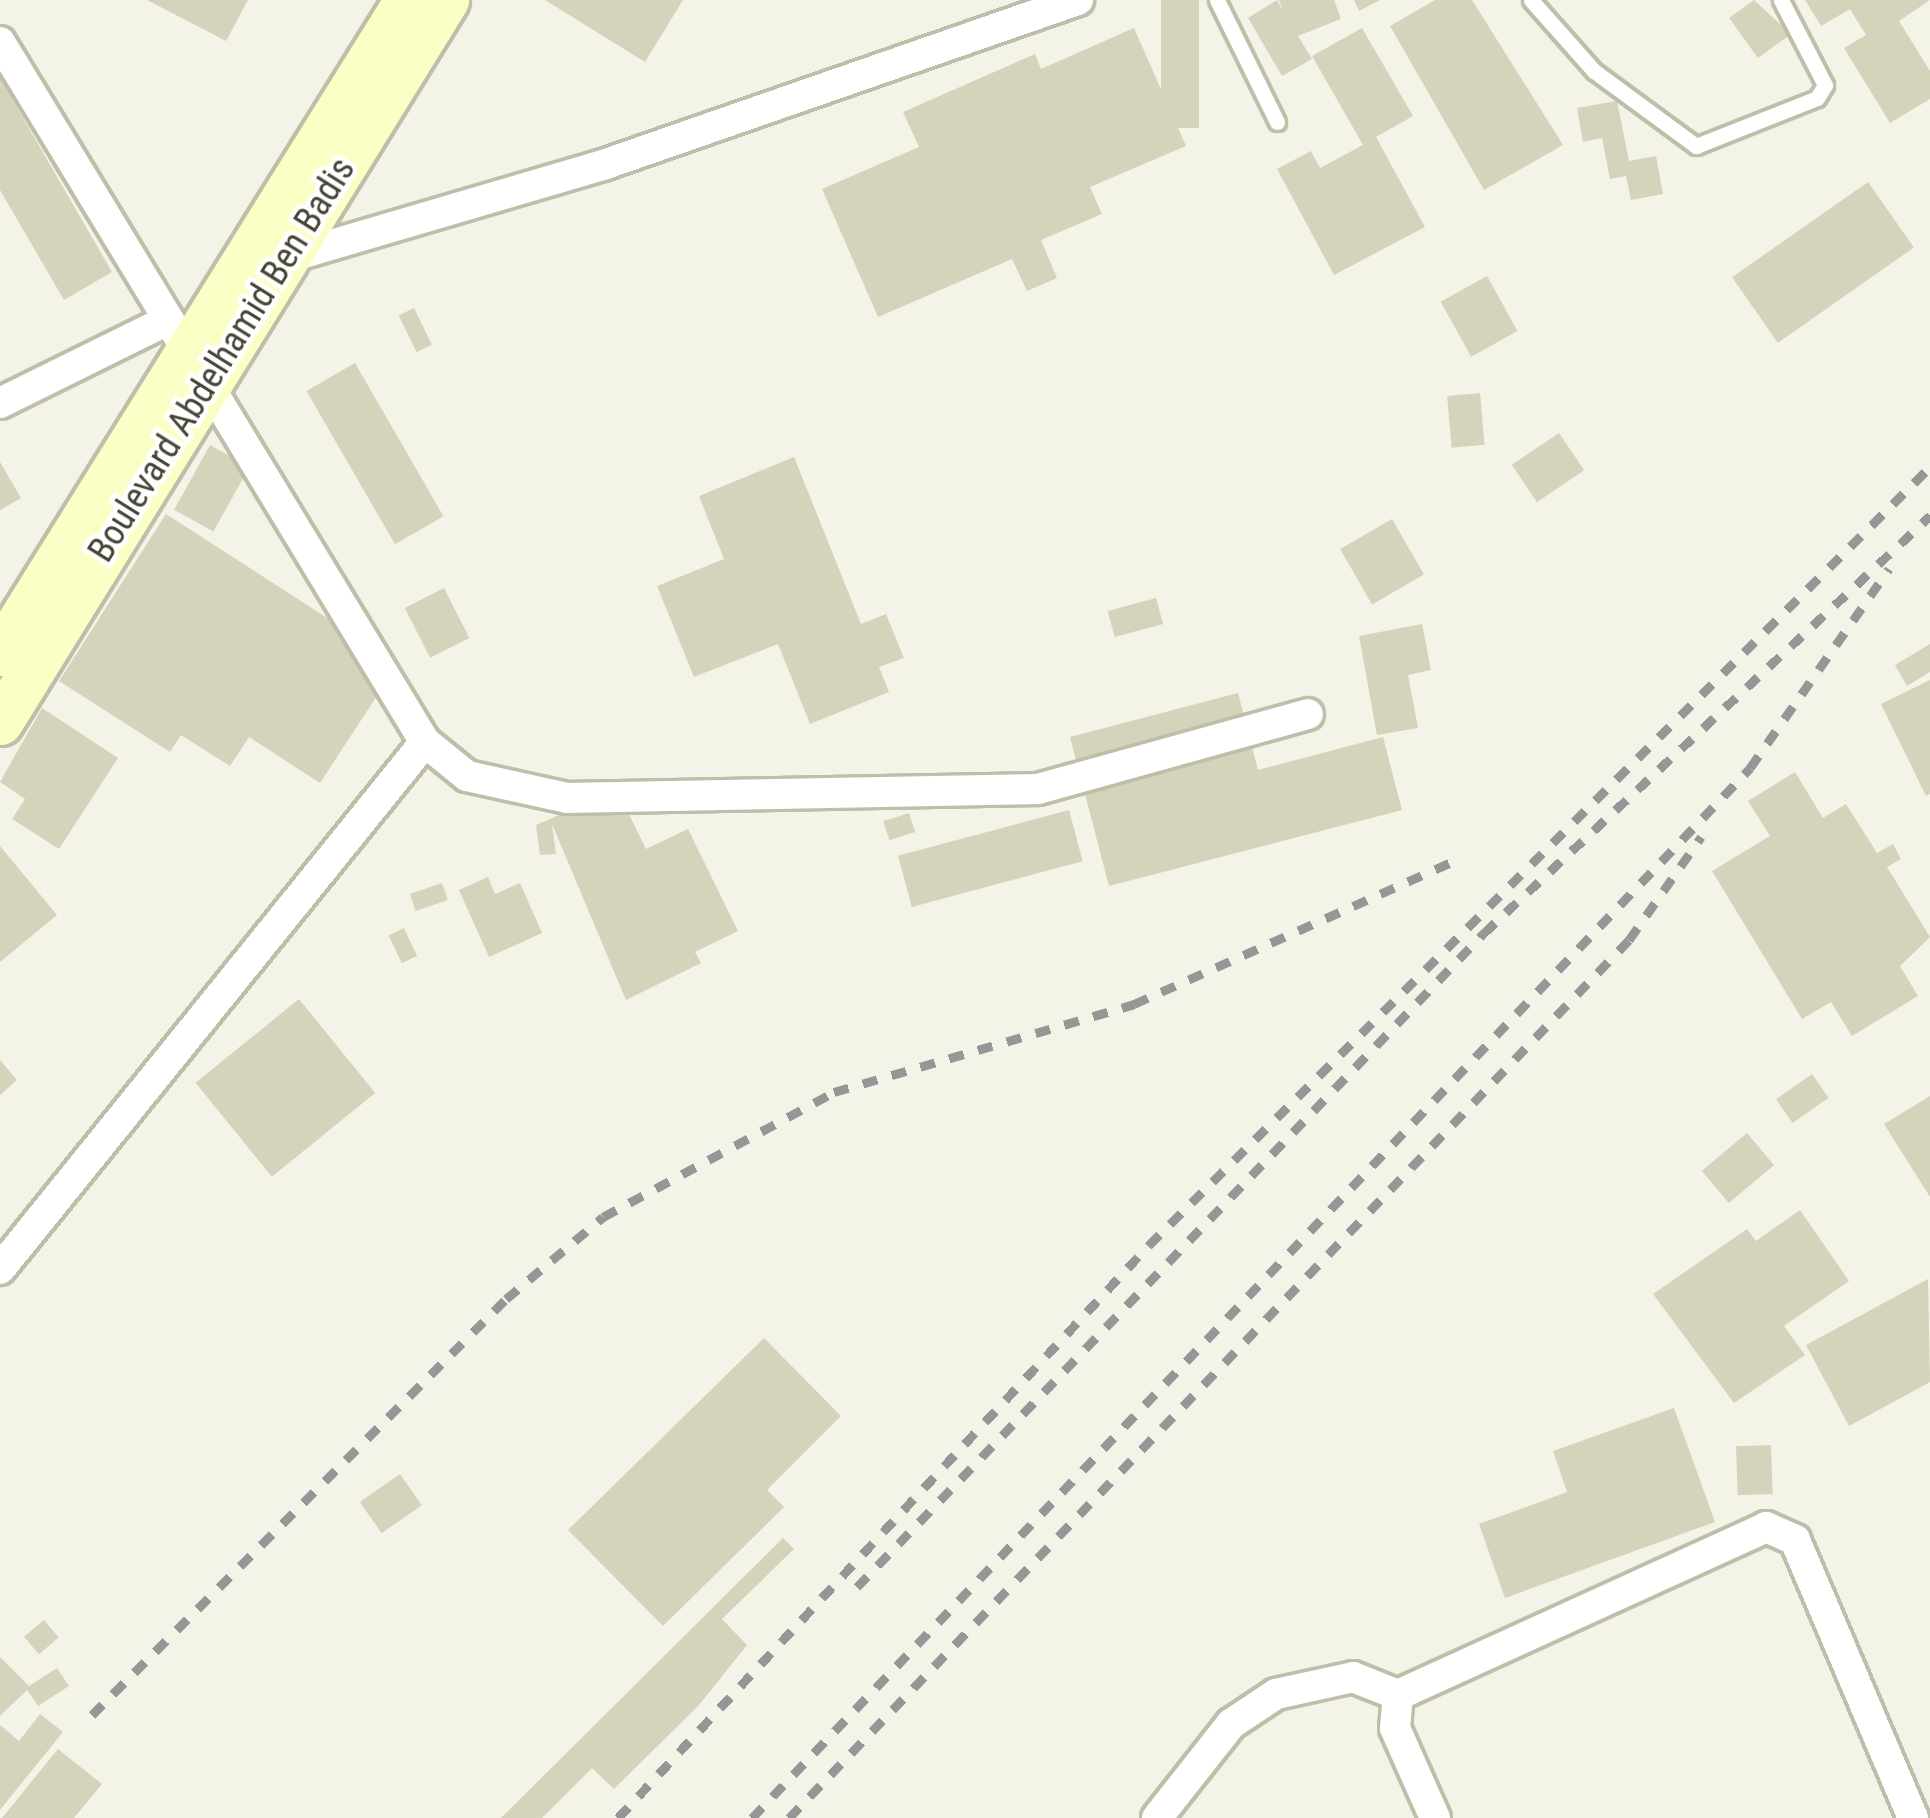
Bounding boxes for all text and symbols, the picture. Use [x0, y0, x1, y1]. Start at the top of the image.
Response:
street label: Boulevard Abdelhamid Ben Badis [80, 150, 364, 570]

